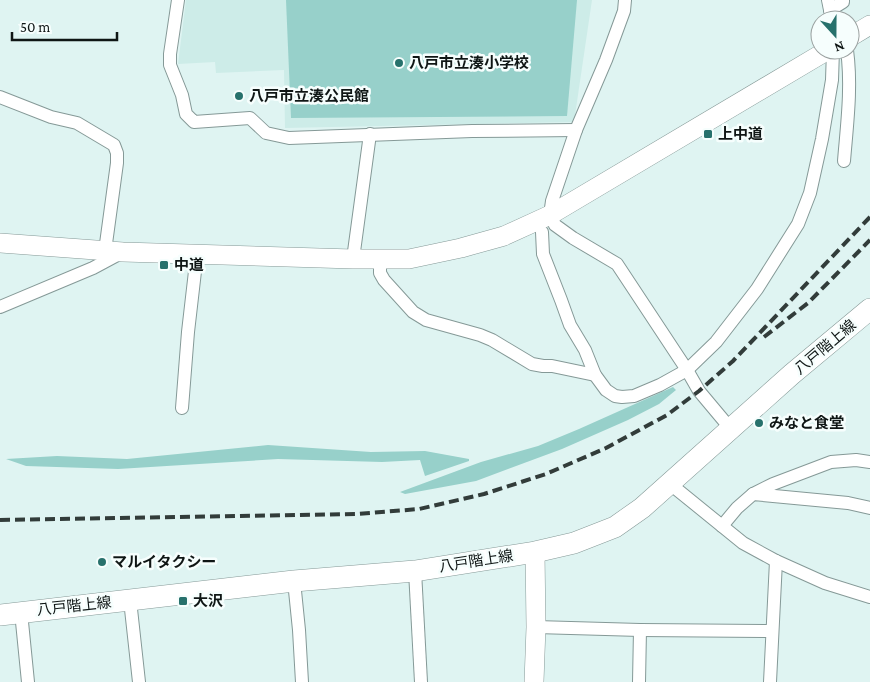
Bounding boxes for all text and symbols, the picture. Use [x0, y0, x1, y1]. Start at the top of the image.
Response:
scale bar [12, 10, 118, 42]
north arrow [810, 10, 860, 60]
text: 50 m [20, 19, 50, 35]
text: N [832, 38, 847, 56]
place label: 八戸市立湊小学校 [409, 55, 529, 71]
marker: 八戸市立湊小学校 [393, 57, 405, 69]
place label: 八戸市立湊公民館 [249, 88, 369, 104]
marker: 八戸市立湊公民館 [233, 90, 245, 102]
place label: 上中道 [718, 126, 763, 142]
marker: 上中道 [702, 128, 714, 140]
place label: 中道 [174, 257, 204, 273]
marker: 中道 [158, 259, 170, 271]
street label: 八戸階上線 [791, 317, 859, 377]
place label: みなと食堂 [769, 415, 844, 431]
marker: みなと食堂 [753, 417, 765, 429]
street label: 八戸階上線 [438, 547, 514, 575]
place label: マルイタクシー [112, 554, 216, 570]
marker: マルイタクシー [96, 556, 108, 568]
place label: 大沢 [193, 593, 223, 609]
street label: 八戸階上線 [36, 594, 112, 618]
marker: 大沢 [177, 595, 189, 607]

